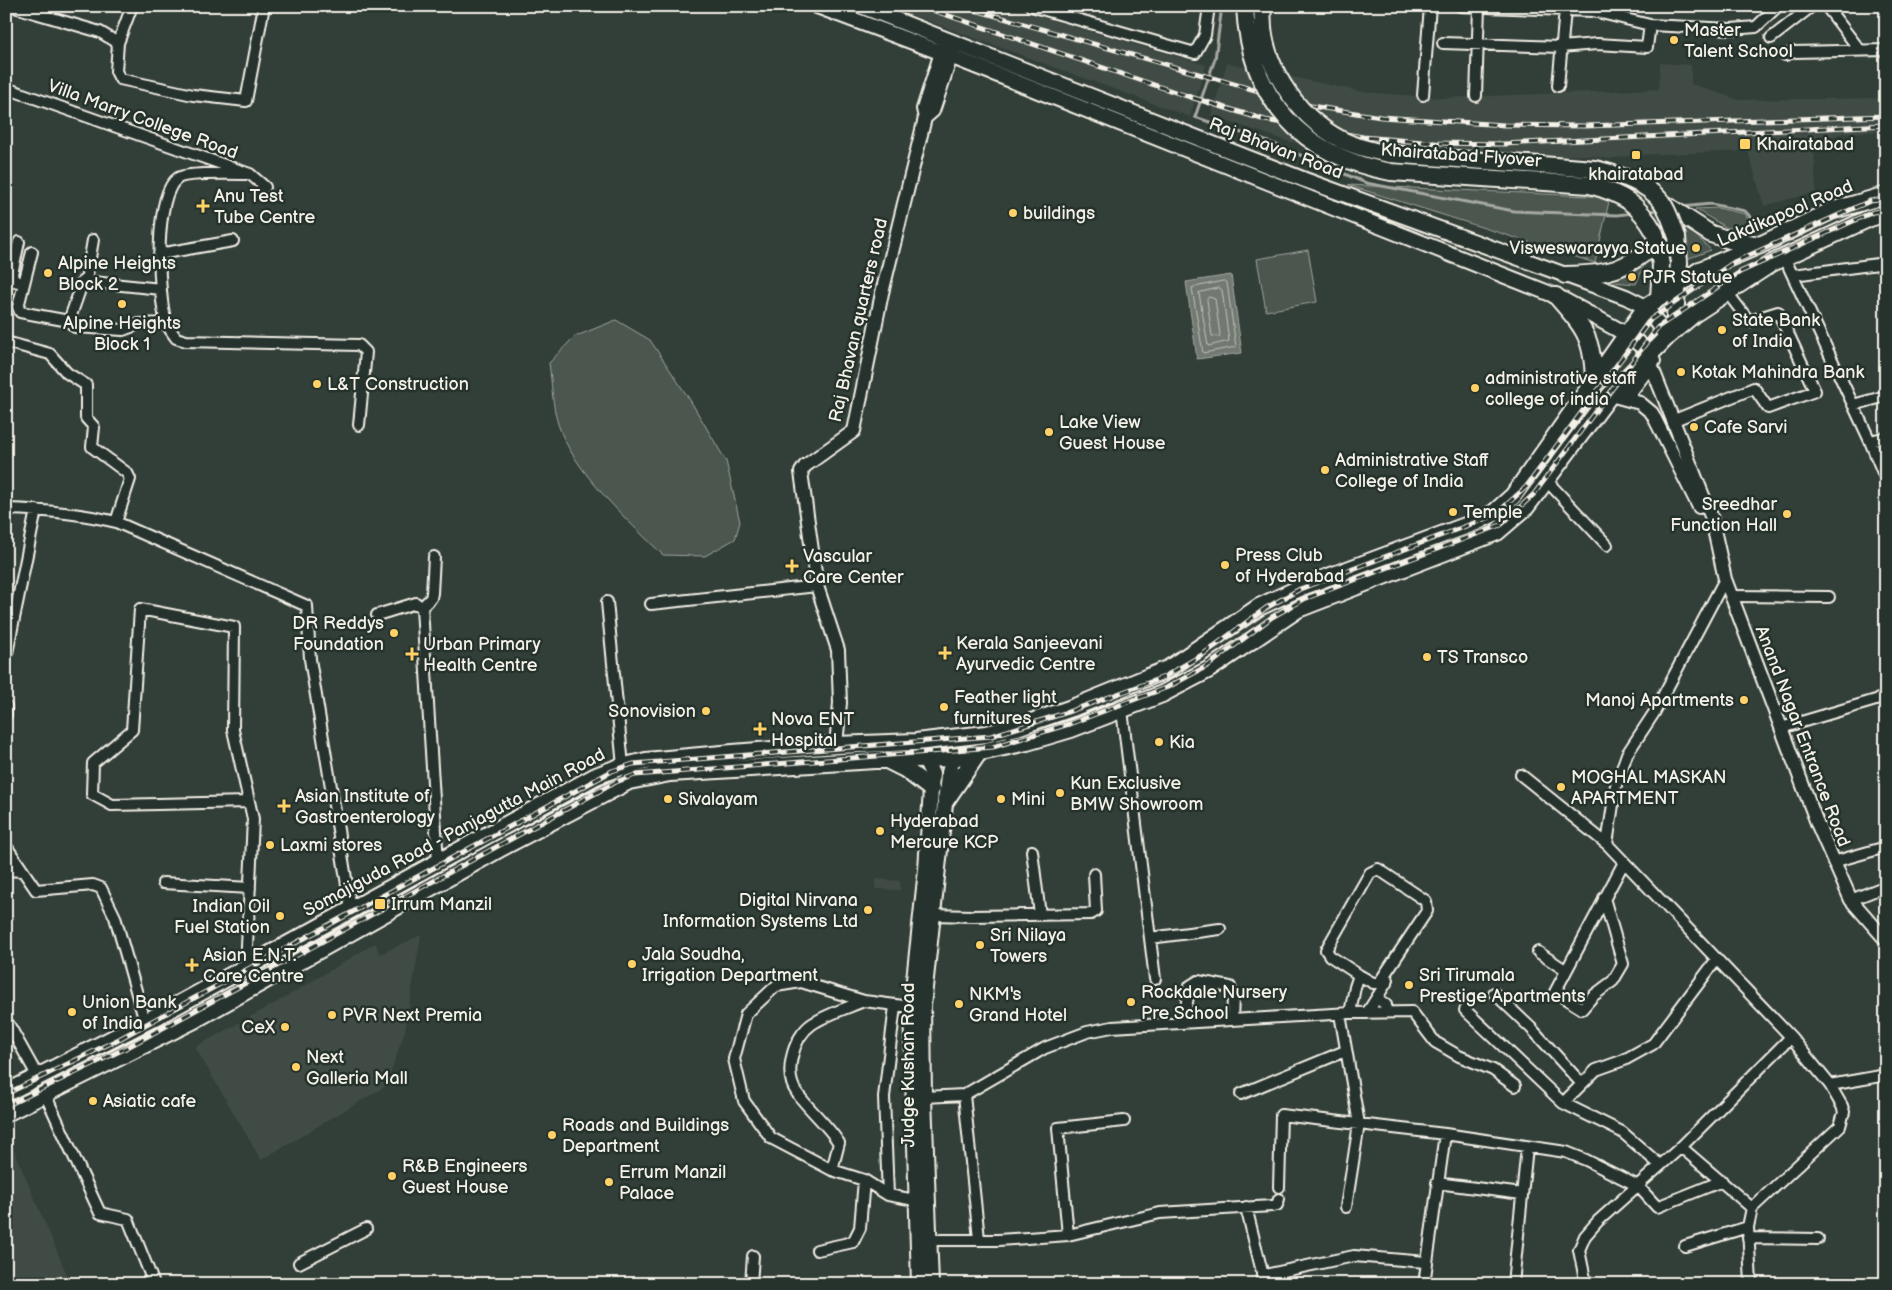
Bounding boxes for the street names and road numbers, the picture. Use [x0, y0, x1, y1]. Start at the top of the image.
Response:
street label: Villa Marry College Road [45, 75, 241, 164]
street label: Raj Bhavan Road [1206, 113, 1346, 184]
street label: Khairatabad Flyover [1380, 139, 1543, 172]
street label: Lakdikapool Road [1714, 175, 1856, 251]
street label: Raj Bhavan quarters road [825, 216, 892, 424]
street label: Anand Nagar Entrance Road [1751, 623, 1854, 850]
street label: Somajiguda Road - Panjagutta Main Road [300, 744, 609, 921]
street label: Judge Kushan Road [898, 983, 919, 1147]

